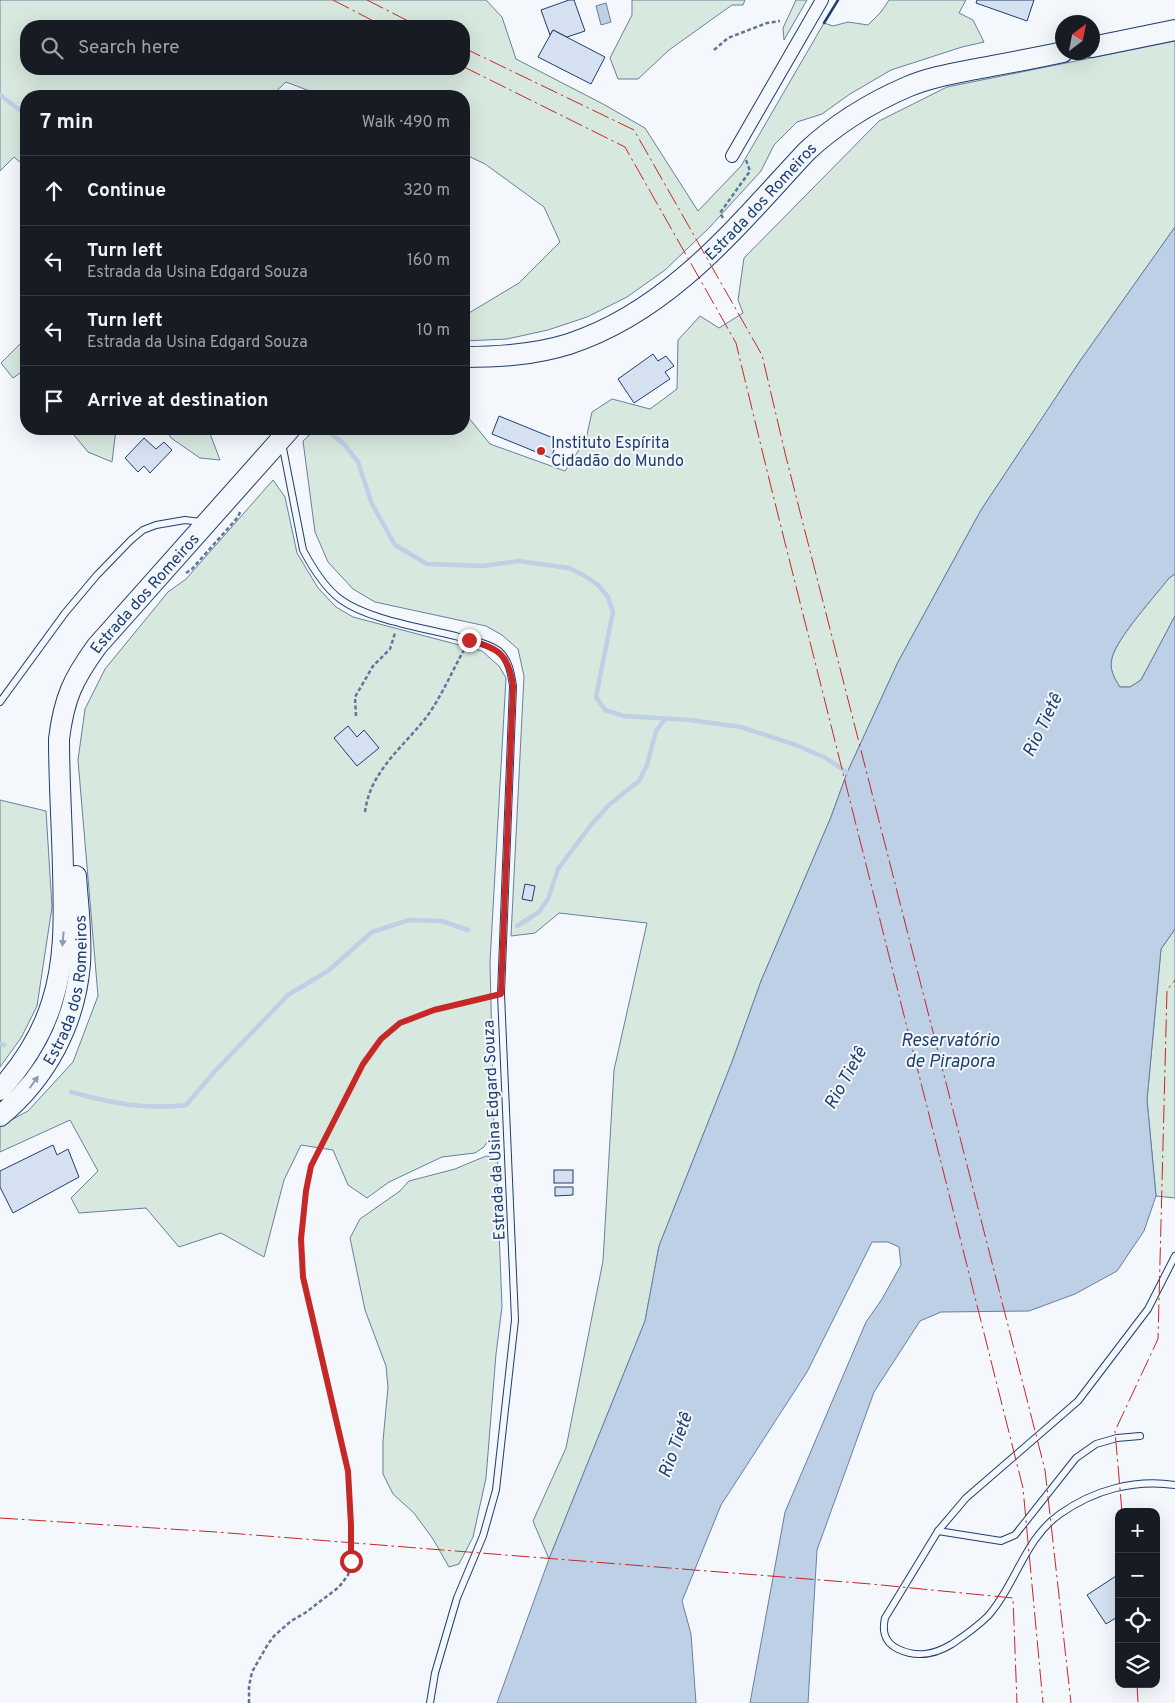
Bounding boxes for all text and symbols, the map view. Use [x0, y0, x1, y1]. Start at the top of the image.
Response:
north arrow [1055, 15, 1100, 60]
search box [20, 20, 470, 75]
icon: search [38, 34, 66, 62]
text: Search here [78, 36, 180, 60]
text: 7 min [40, 109, 93, 136]
text: Walk · 490 m [362, 113, 450, 133]
street label: Estrada dos Romeiros [701, 139, 822, 265]
icon: ahead [40, 177, 68, 205]
text: Continue [87, 179, 166, 203]
text: 320 m [403, 181, 450, 201]
text: Turn left [87, 239, 163, 263]
icon: left [40, 247, 68, 275]
text: 160 m [407, 251, 450, 271]
text: Estrada da Usina Edgard Souza [87, 263, 308, 283]
text: Turn left [87, 309, 163, 333]
icon: left [40, 317, 68, 345]
text: 10 m [416, 321, 450, 341]
text: Estrada da Usina Edgard Souza [87, 333, 308, 353]
icon: arrive [40, 387, 68, 415]
text: Arrive at destination [87, 389, 268, 413]
place label: Instituto Espírita Cidadão do Mundo [551, 434, 684, 472]
marker: Instituto Espírita Cidadão do Mundo [535, 445, 547, 457]
street label: Estrada dos Romeiros [87, 530, 204, 658]
route end [458, 629, 481, 652]
water label: Rio Tietê [1018, 689, 1069, 761]
street label: Estrada dos Romeiros [40, 914, 93, 1069]
one-way arrow [59, 931, 67, 947]
street label: Estrada da Usina Edgard Souza [479, 1019, 511, 1241]
water label: Reservatório de Pirapora [901, 1030, 1000, 1074]
water label: Rio Tietê [820, 1043, 873, 1114]
one-way arrow [29, 1076, 40, 1089]
water label: Rio Tietê [654, 1409, 699, 1481]
map controls [1115, 1508, 1160, 1688]
button: + [1115, 1508, 1160, 1553]
route start [340, 1550, 363, 1573]
button: − [1115, 1553, 1160, 1598]
button: locate [1115, 1598, 1160, 1643]
button: layers [1115, 1643, 1160, 1688]

